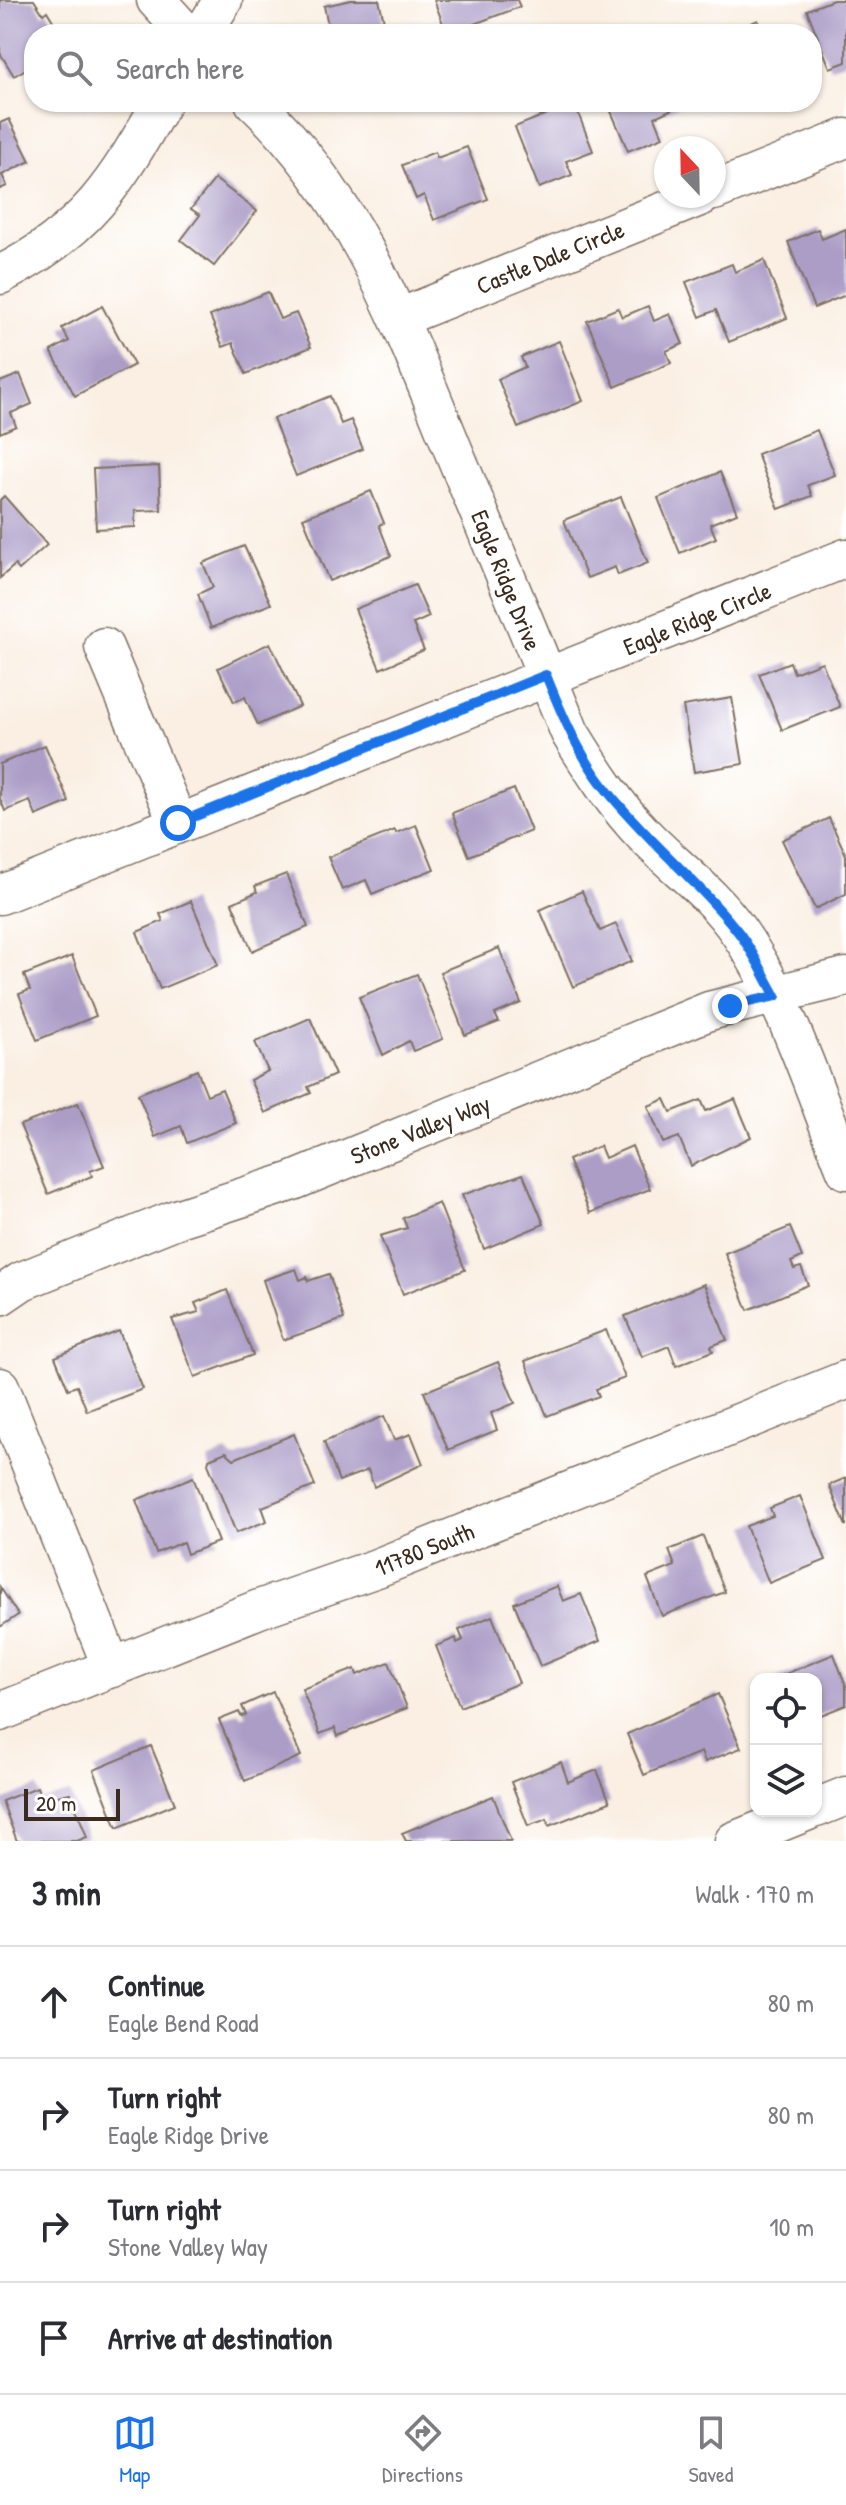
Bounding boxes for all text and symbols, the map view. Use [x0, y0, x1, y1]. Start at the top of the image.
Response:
search box [24, 24, 822, 112]
icon: search [52, 46, 96, 90]
text: Search here [116, 48, 244, 88]
north arrow [654, 136, 726, 208]
street label: Castle Dale Circle [471, 213, 629, 301]
street label: Eagle Ridge Drive [464, 505, 550, 655]
street label: Eagle Ridge Circle [618, 574, 776, 662]
route start [160, 805, 196, 841]
route end [712, 988, 748, 1024]
street label: Stone Valley Way [346, 1087, 494, 1171]
street label: 11780 South [370, 1515, 478, 1583]
map controls [750, 1673, 822, 1817]
button: locate [750, 1673, 822, 1745]
button: layers [750, 1745, 822, 1817]
scale bar [24, 1785, 120, 1821]
text: 20 m [36, 1788, 76, 1818]
text: 3 min [32, 1870, 101, 1916]
text: Walk · 170 m [695, 1876, 814, 1911]
text: Continue [108, 1965, 205, 2005]
icon: ahead [32, 1980, 76, 2024]
text: 80 m [767, 1985, 814, 2020]
text: Eagle Bend Road [108, 2005, 259, 2040]
text: Turn right [108, 2077, 221, 2117]
icon: right [32, 2092, 76, 2136]
text: 80 m [767, 2097, 814, 2132]
text: Eagle Ridge Drive [108, 2117, 269, 2152]
text: Turn right [108, 2189, 221, 2229]
icon: right [32, 2204, 76, 2248]
text: 10 m [769, 2209, 814, 2244]
text: Stone Valley Way [108, 2229, 268, 2264]
icon: arrive [32, 2316, 76, 2360]
text: Arrive at destination [108, 2318, 333, 2358]
tab: Map [113, 2411, 157, 2489]
tab: Directions [382, 2411, 463, 2489]
tab: Saved [688, 2411, 733, 2489]

